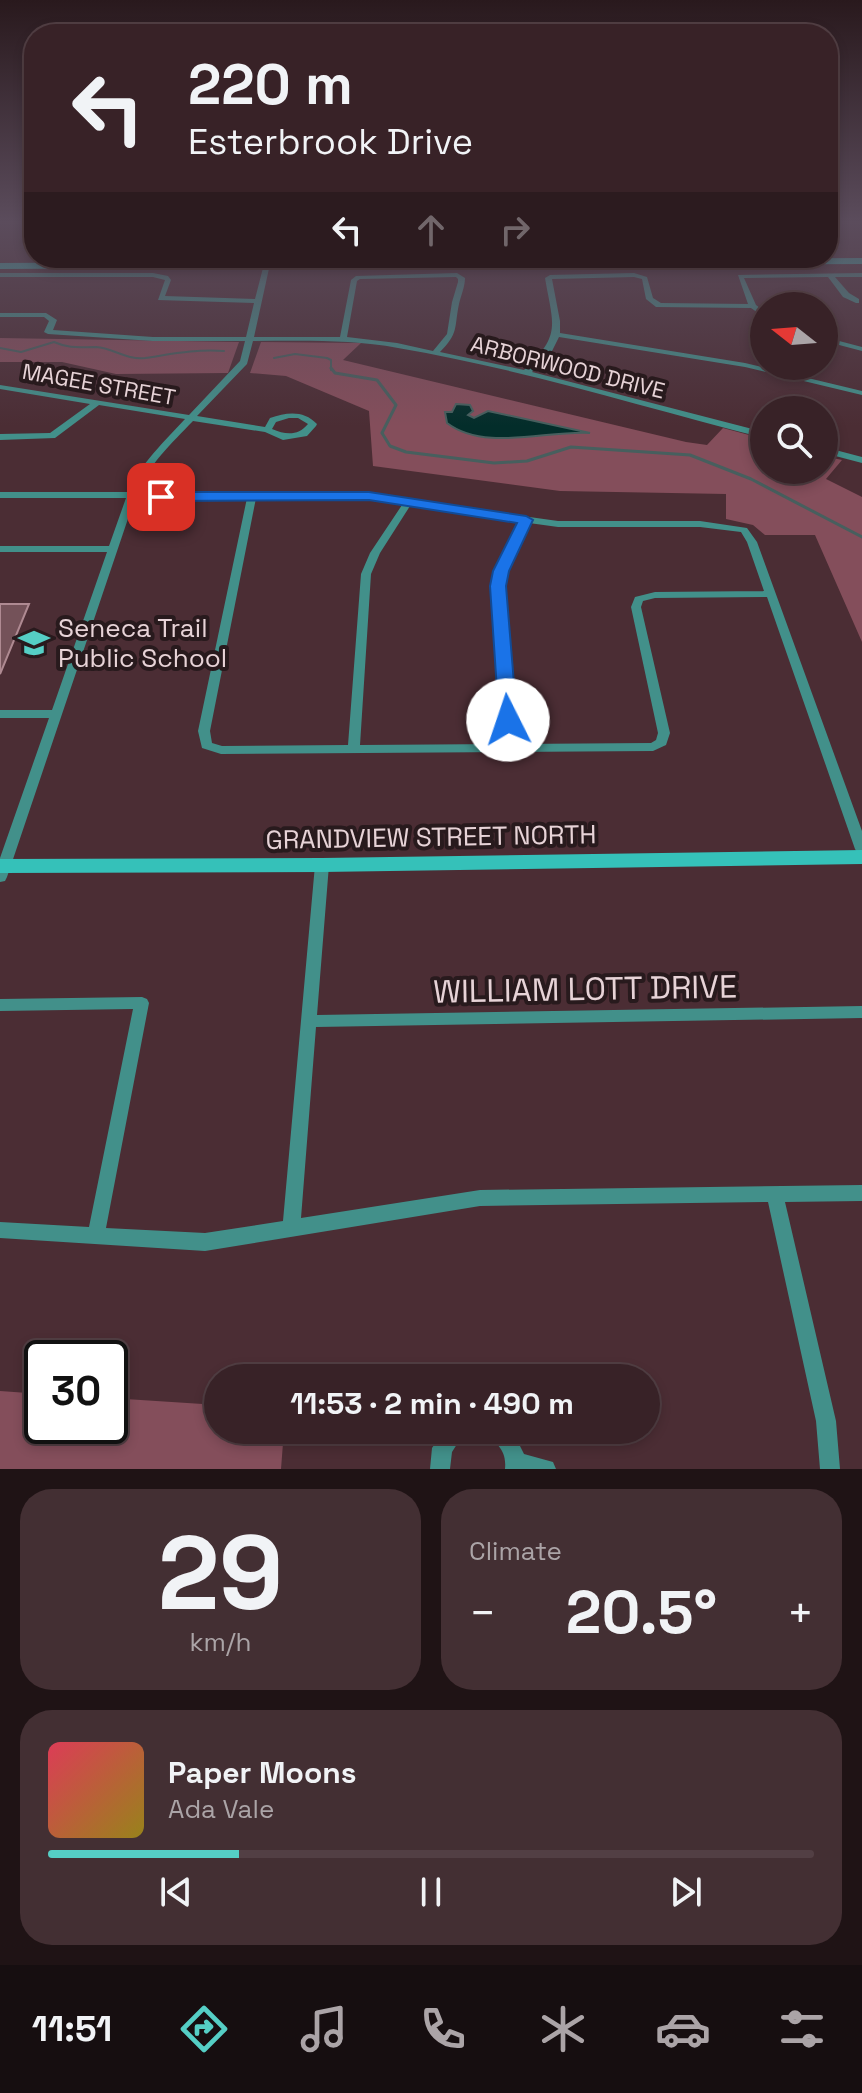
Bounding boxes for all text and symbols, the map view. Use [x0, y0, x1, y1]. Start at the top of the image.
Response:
text: 220 m [188, 49, 353, 120]
icon: left [56, 56, 160, 160]
text: Esterbrook Drive [188, 119, 473, 165]
icon: left [325, 208, 369, 252]
icon: ahead [409, 208, 453, 252]
icon: right [493, 208, 537, 252]
north arrow [750, 292, 838, 380]
map controls [750, 292, 838, 484]
street label: ARBORWOOD DRIVE [468, 329, 668, 405]
street label: MAGEE STREET [20, 357, 178, 411]
button: search [750, 396, 838, 484]
pin [127, 463, 195, 531]
icon: arrive [139, 475, 183, 519]
place label: Seneca Trail Public School [58, 611, 227, 675]
school or university icon: Seneca Trail Public School [17, 626, 51, 660]
position arrow [466, 678, 550, 762]
street label: GRANDVIEW STREET NORTH [265, 817, 597, 857]
street label: WILLIAM LOTT DRIVE [433, 966, 737, 1012]
speed limit sign: 30 [24, 1340, 128, 1444]
text: 11:53 · 2 min · 490 m [290, 1384, 574, 1423]
text: 29 [158, 1507, 283, 1639]
text: Climate [469, 1534, 562, 1568]
text: 20.5° [566, 1574, 717, 1651]
text: − [469, 1585, 496, 1641]
text: + [787, 1585, 814, 1641]
text: km/h [190, 1625, 251, 1659]
text: Paper Moons [168, 1753, 357, 1792]
text: Ada Vale [168, 1792, 274, 1826]
icon: previous [154, 1870, 198, 1914]
icon: pause [409, 1870, 453, 1914]
icon: next [664, 1870, 708, 1914]
icon: directions [176, 2001, 232, 2057]
icon: music [296, 2001, 352, 2057]
icon: phone [415, 2001, 471, 2057]
icon: climate [535, 2001, 591, 2057]
icon: car [655, 2001, 711, 2057]
icon: filters [774, 2001, 830, 2057]
text: 11:51 [32, 2006, 112, 2052]

